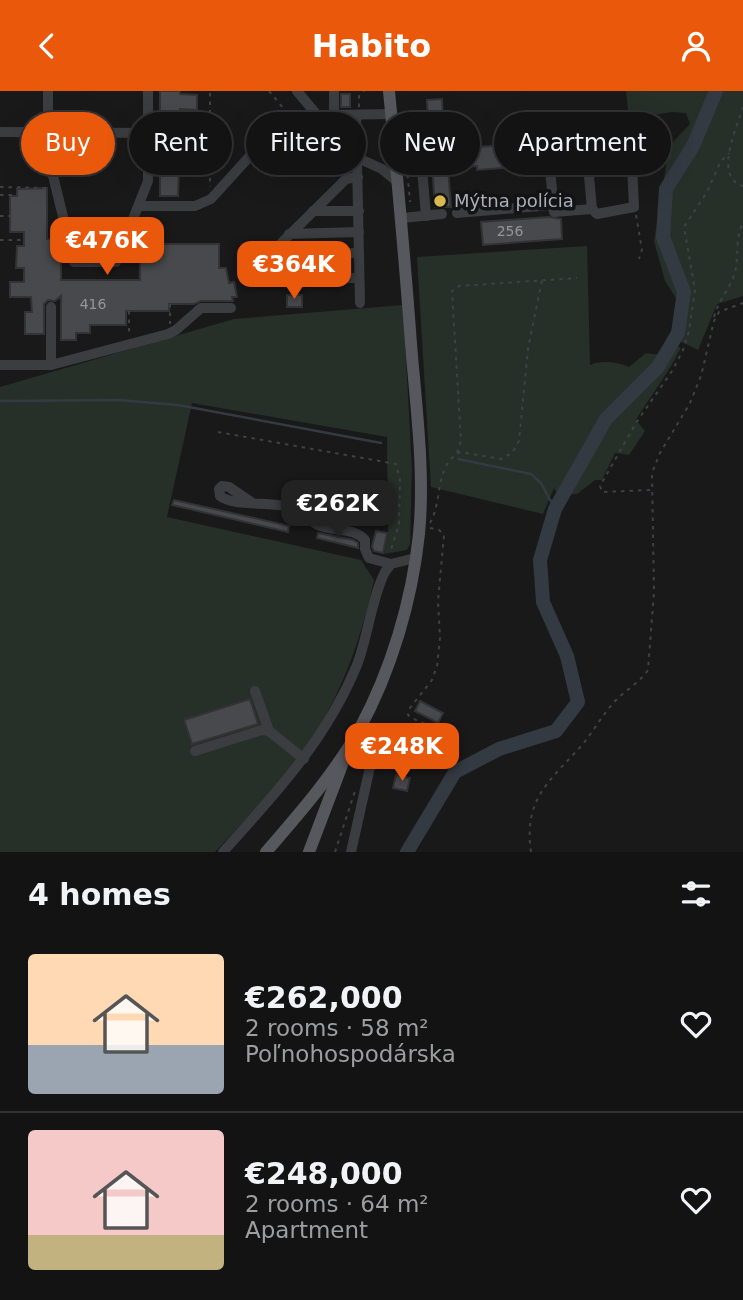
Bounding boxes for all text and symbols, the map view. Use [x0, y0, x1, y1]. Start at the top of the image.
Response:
icon: back [28, 27, 66, 65]
text: Habito [312, 27, 431, 65]
icon: person [677, 27, 715, 65]
chip: Buy [21, 112, 115, 175]
chip: Rent [129, 112, 232, 175]
chip: Filters [246, 112, 366, 175]
chip: New [380, 112, 480, 175]
chip: Apartment [494, 112, 671, 175]
place label: Mýtna polícia [454, 190, 574, 211]
marker: Mýtna polícia [432, 193, 448, 209]
pin: €476K [58, 218, 156, 277]
house number: 256 [497, 223, 523, 239]
text: €476K [66, 227, 148, 253]
pin: €364K [245, 241, 343, 301]
text: €364K [253, 251, 335, 277]
house number: 416 [80, 296, 106, 312]
pin: €262K [289, 481, 387, 540]
text: €262K [297, 490, 379, 516]
pin: €248K [353, 723, 451, 783]
text: €248K [361, 733, 443, 759]
icon: filters [677, 875, 715, 913]
text: 4 homes [28, 877, 171, 912]
text: €262,000 [245, 980, 403, 1015]
icon: home [84, 982, 168, 1066]
icon: heart [677, 1005, 715, 1043]
text: 2 rooms · 58 m² [245, 1015, 429, 1041]
text: Poľnohospodárska [245, 1041, 456, 1067]
text: €248,000 [245, 1156, 403, 1191]
icon: home [84, 1158, 168, 1242]
icon: heart [677, 1181, 715, 1219]
text: 2 rooms · 64 m² [245, 1191, 429, 1217]
text: Apartment [245, 1217, 368, 1243]

